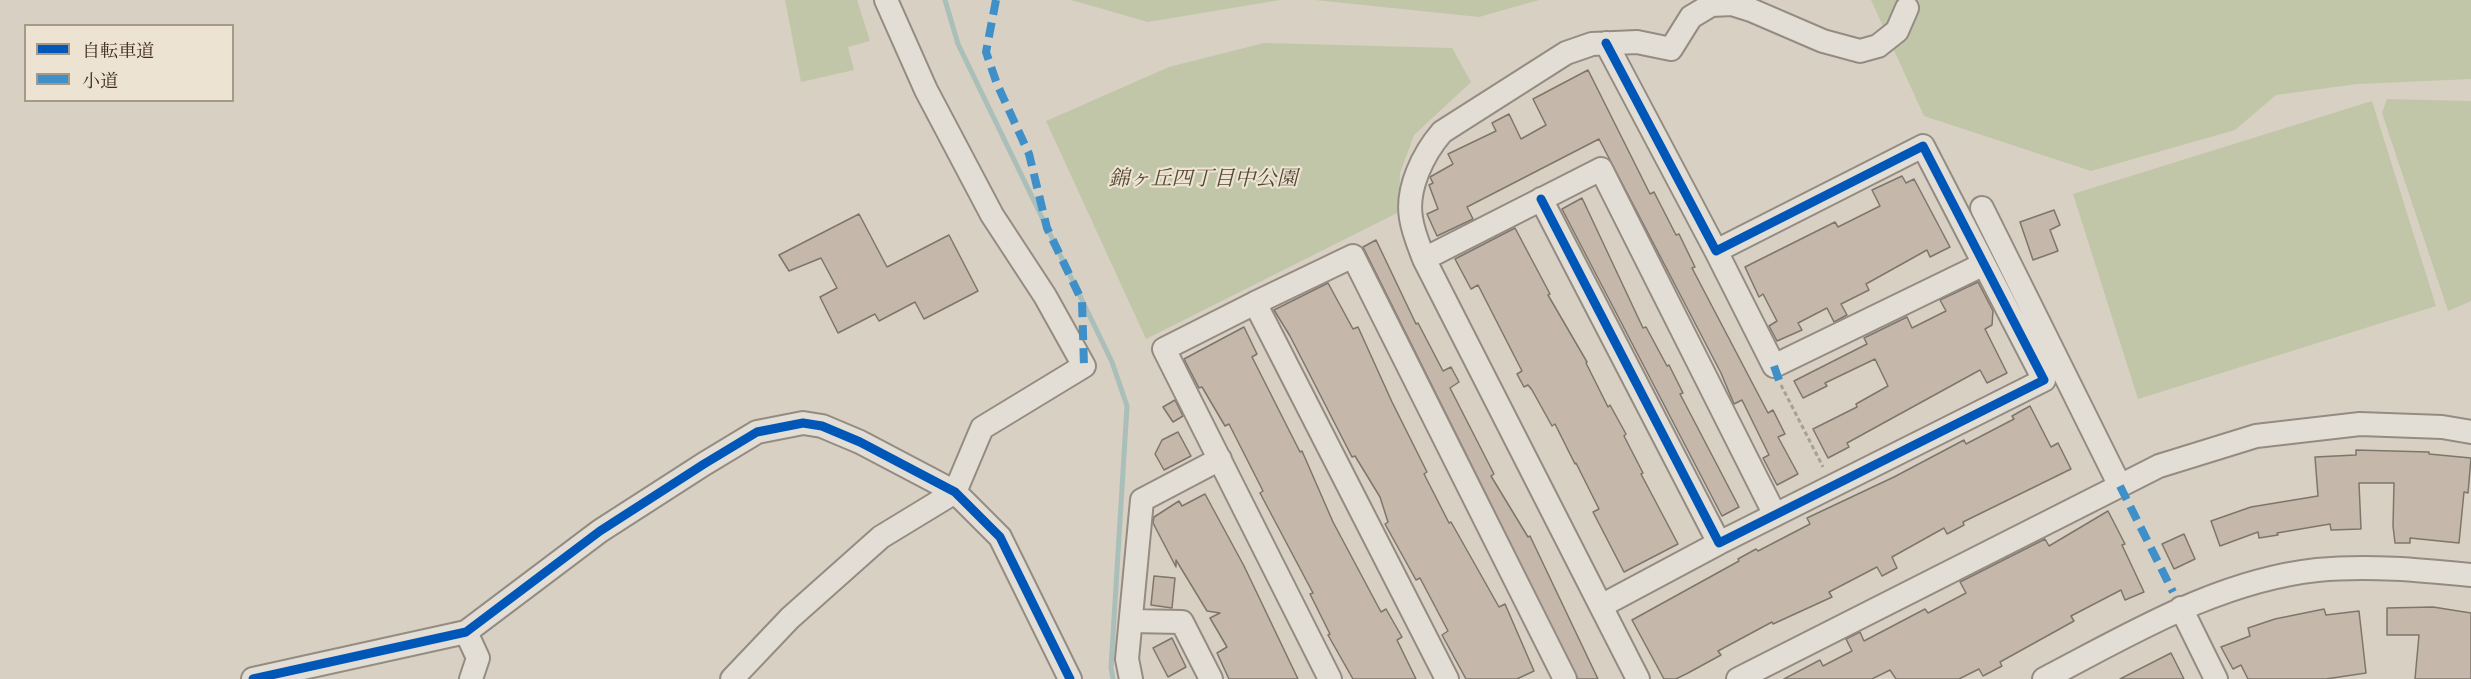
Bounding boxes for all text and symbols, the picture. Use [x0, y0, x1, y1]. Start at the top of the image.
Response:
legend [24, 24, 234, 102]
text: 自転車道 [82, 43, 154, 61]
text: 小道 [82, 73, 118, 91]
park label: 錦ヶ丘四丁目中公園 [1109, 166, 1297, 192]

